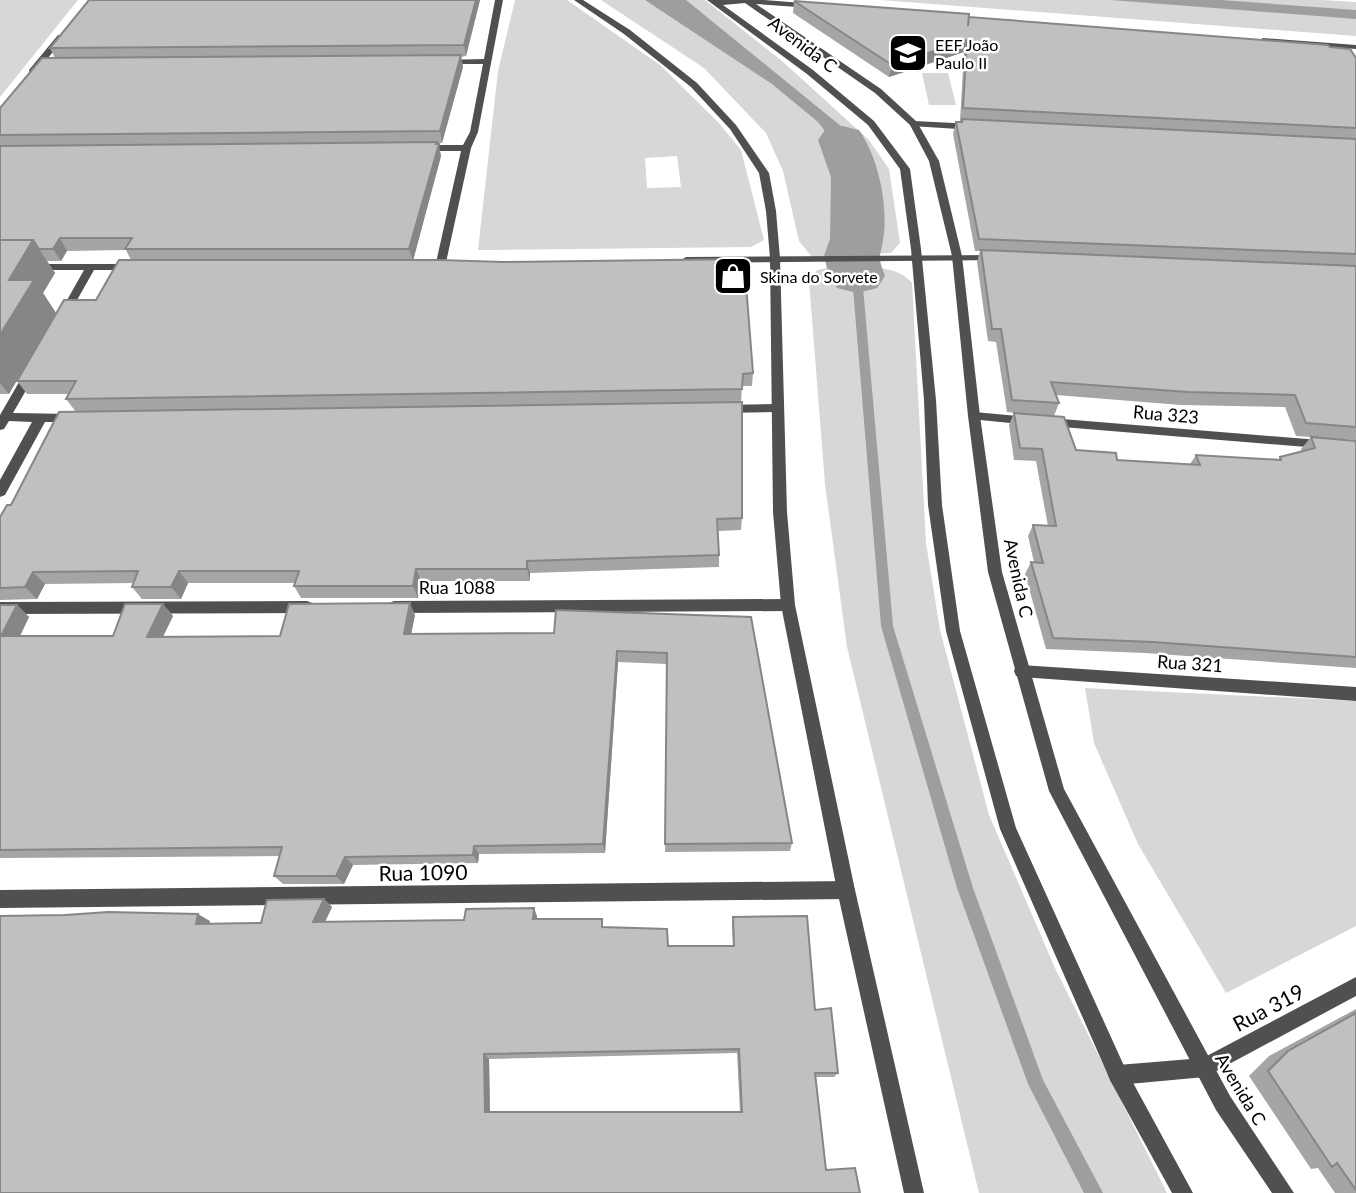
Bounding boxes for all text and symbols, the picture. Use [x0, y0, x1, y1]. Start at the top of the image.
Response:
street label: Avenida C [764, 11, 842, 77]
school or university icon: EEF João Paulo II [887, 32, 929, 74]
place label: EEF João Paulo II [935, 35, 998, 72]
shop icon: Skina do Sorvete [712, 255, 754, 297]
place label: Skina do Sorvete [760, 267, 878, 286]
street label: Rua 323 [1132, 400, 1200, 428]
street label: Avenida C [1000, 537, 1038, 619]
street label: Rua 1088 [419, 576, 495, 598]
street label: Rua 321 [1156, 650, 1224, 676]
street label: Rua 1090 [378, 859, 468, 885]
street label: Rua 319 [1228, 978, 1308, 1036]
street label: Avenida C [1211, 1049, 1271, 1129]

